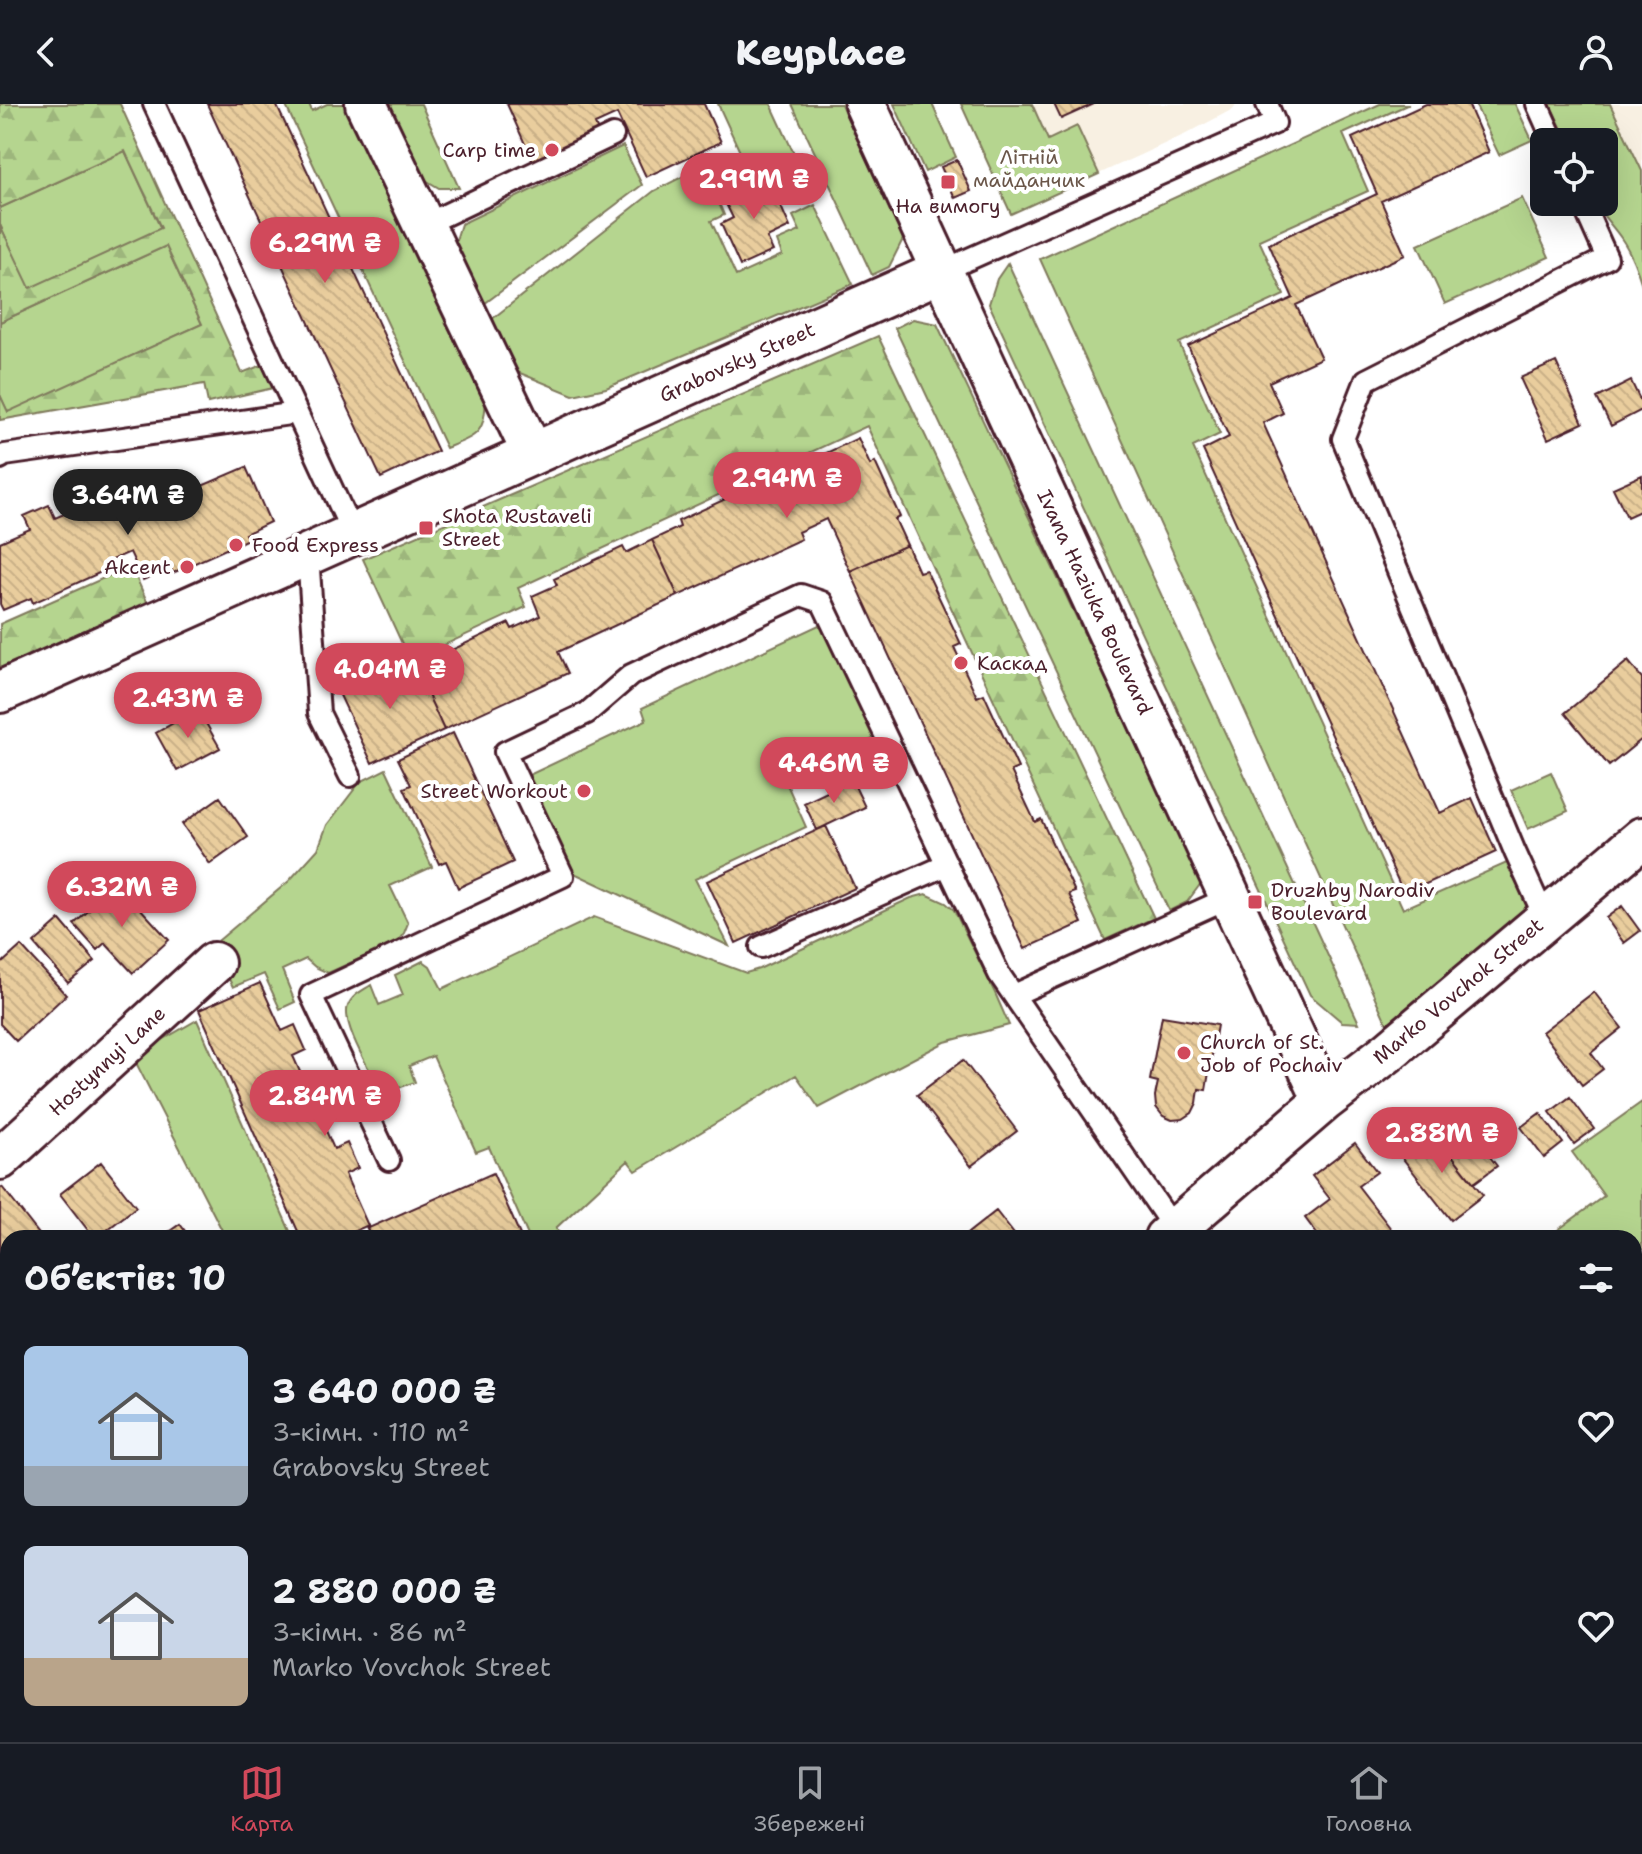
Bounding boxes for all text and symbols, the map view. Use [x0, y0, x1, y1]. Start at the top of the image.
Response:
text: Keyplace [735, 28, 907, 77]
icon: back [24, 30, 68, 74]
icon: person [1574, 30, 1618, 74]
map controls [1530, 128, 1618, 216]
button: locate [1530, 128, 1618, 216]
place label: Carp time [443, 137, 536, 163]
marker: Carp time [543, 141, 561, 159]
park label: Літній майданчик [973, 144, 1085, 193]
pin: 2.99M ₴ [680, 153, 828, 221]
text: 2.99M ₴ [698, 161, 810, 196]
marker: На вимогу [939, 173, 957, 191]
place label: На вимогу [895, 193, 1001, 219]
pin: 6.29M ₴ [251, 217, 399, 285]
text: 6.29M ₴ [268, 225, 382, 260]
street label: Grabovsky Street [655, 316, 819, 408]
pin: 2.94M ₴ [713, 452, 861, 520]
text: 2.94M ₴ [731, 460, 843, 495]
pin: 3.64M ₴ [54, 469, 202, 537]
text: 3.64M ₴ [71, 477, 185, 512]
street label: Ivana Haziuka Boulevard [1031, 485, 1159, 719]
place label: Shota Rustaveli Street [442, 503, 592, 552]
marker: Shota Rustaveli Street [417, 519, 435, 537]
place label: Food Express [252, 532, 379, 558]
marker: Food Express [227, 536, 245, 554]
place label: Akcent [104, 554, 171, 580]
marker: Akcent [178, 558, 196, 576]
pin: 4.04M ₴ [316, 643, 464, 711]
place label: Каскад [977, 650, 1048, 676]
text: 4.04M ₴ [333, 651, 447, 686]
marker: Каскад [952, 654, 970, 672]
pin: 2.43M ₴ [114, 672, 262, 740]
text: 2.43M ₴ [132, 680, 244, 715]
pin: 4.46M ₴ [760, 737, 908, 805]
text: 4.46M ₴ [778, 745, 890, 780]
place label: Street Workout [421, 778, 568, 804]
marker: Street Workout [575, 782, 593, 800]
pin: 6.32M ₴ [48, 861, 196, 929]
text: 6.32M ₴ [65, 869, 179, 904]
place label: Druzhby Narodiv Boulevard [1271, 877, 1435, 926]
marker: Druzhby Narodiv Boulevard [1246, 893, 1264, 911]
street label: Marko Vovchok Street [1367, 912, 1549, 1070]
street label: Hostynnyi Lane [43, 1000, 171, 1122]
place label: Church of St. Job of Pochaiv [1200, 1029, 1343, 1078]
marker: Church of St. Job of Pochaiv [1175, 1044, 1193, 1062]
pin: 2.84M ₴ [251, 1070, 399, 1138]
text: 2.84M ₴ [268, 1078, 382, 1113]
pin: 2.88M ₴ [1368, 1107, 1516, 1175]
text: 2.88M ₴ [1385, 1115, 1499, 1150]
text: Об’єктів: 10 [24, 1255, 226, 1301]
icon: filters [1574, 1256, 1618, 1300]
text: 3 640 000 ₴ [272, 1368, 497, 1414]
icon: home [88, 1378, 184, 1474]
icon: heart [1574, 1404, 1618, 1448]
text: 3-кімн. · 110 m² [272, 1414, 470, 1449]
text: Grabovsky Street [272, 1449, 490, 1484]
text: 2 880 000 ₴ [272, 1568, 497, 1614]
icon: home [88, 1578, 184, 1674]
icon: heart [1574, 1604, 1618, 1648]
text: 3-кімн. · 86 m² [272, 1614, 467, 1649]
text: Marko Vovchok Street [272, 1649, 551, 1684]
tab: Карта [230, 1761, 293, 1838]
tab: Збережені [754, 1761, 865, 1838]
tab: Головна [1326, 1761, 1412, 1838]

